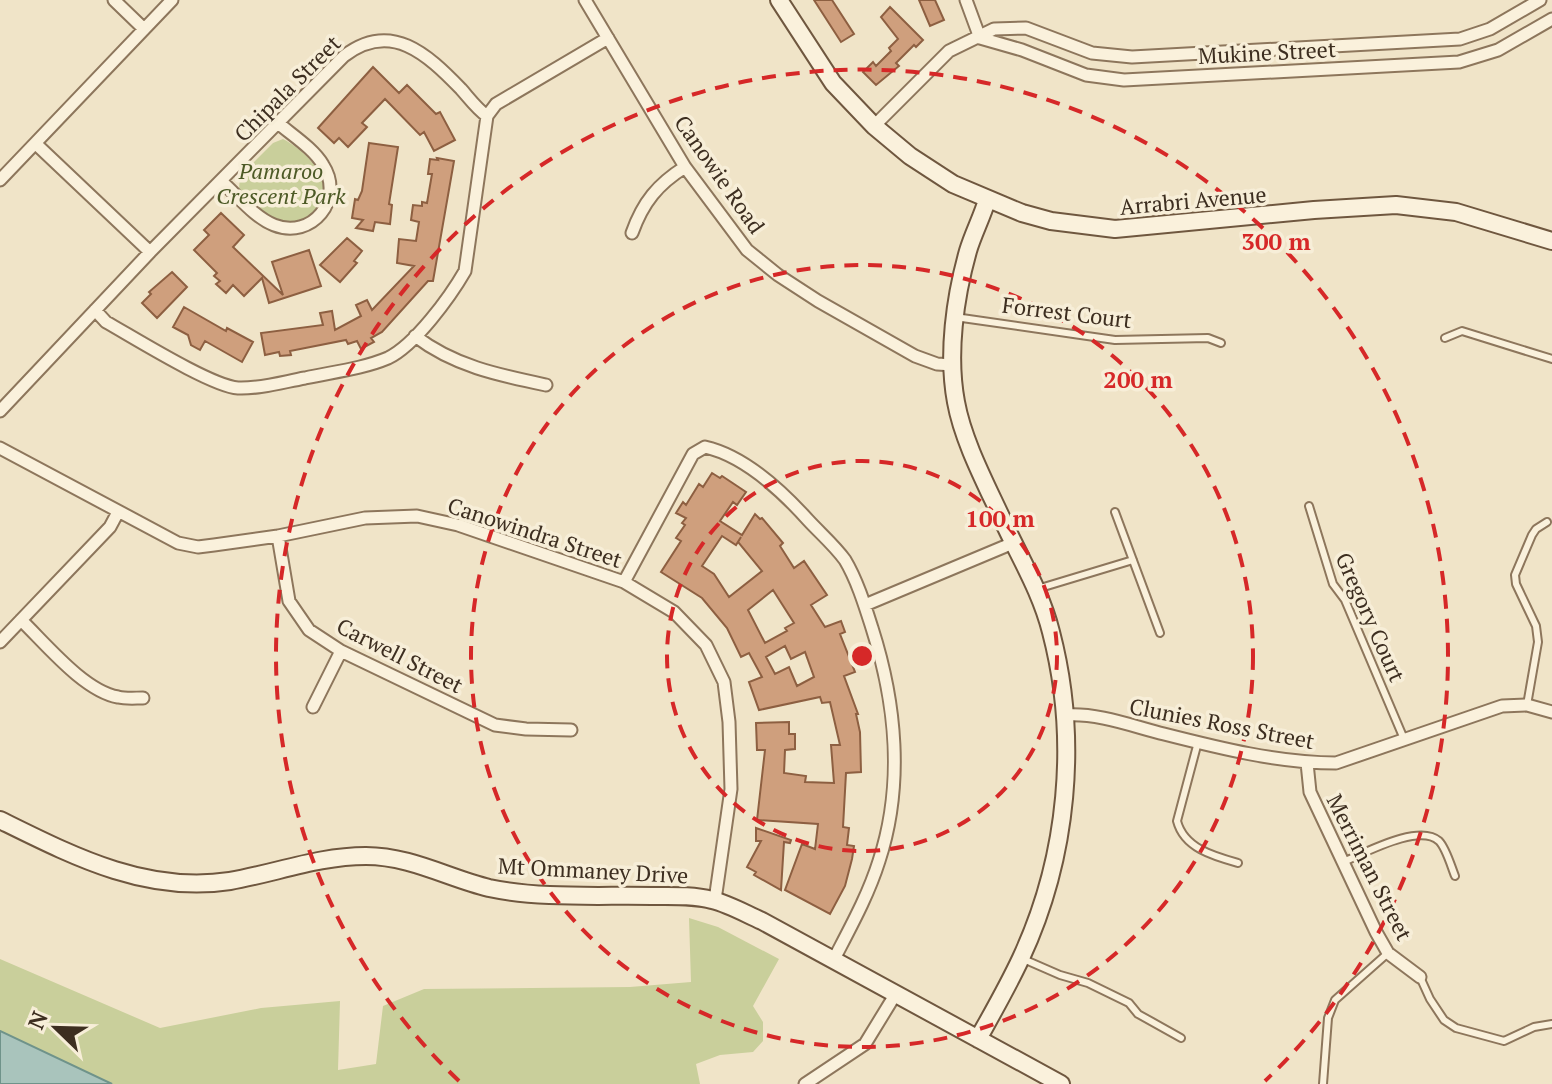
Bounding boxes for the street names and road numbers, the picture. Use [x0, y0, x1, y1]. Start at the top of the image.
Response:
street label: Chipala Street [228, 29, 346, 147]
street label: Mukine Street [1197, 34, 1337, 70]
street label: Canowie Road [668, 109, 772, 239]
street label: Arrabri Avenue [1118, 179, 1268, 221]
street label: Forrest Court [1001, 290, 1133, 334]
street label: Canowindra Street [444, 490, 626, 574]
street label: Gregory Court [1330, 548, 1412, 686]
street label: Carwell Street [332, 611, 468, 699]
street label: Clunies Ross Street [1127, 691, 1317, 755]
street label: Merriman Street [1321, 789, 1419, 945]
street label: Mt Ommaney Drive [497, 851, 689, 889]

